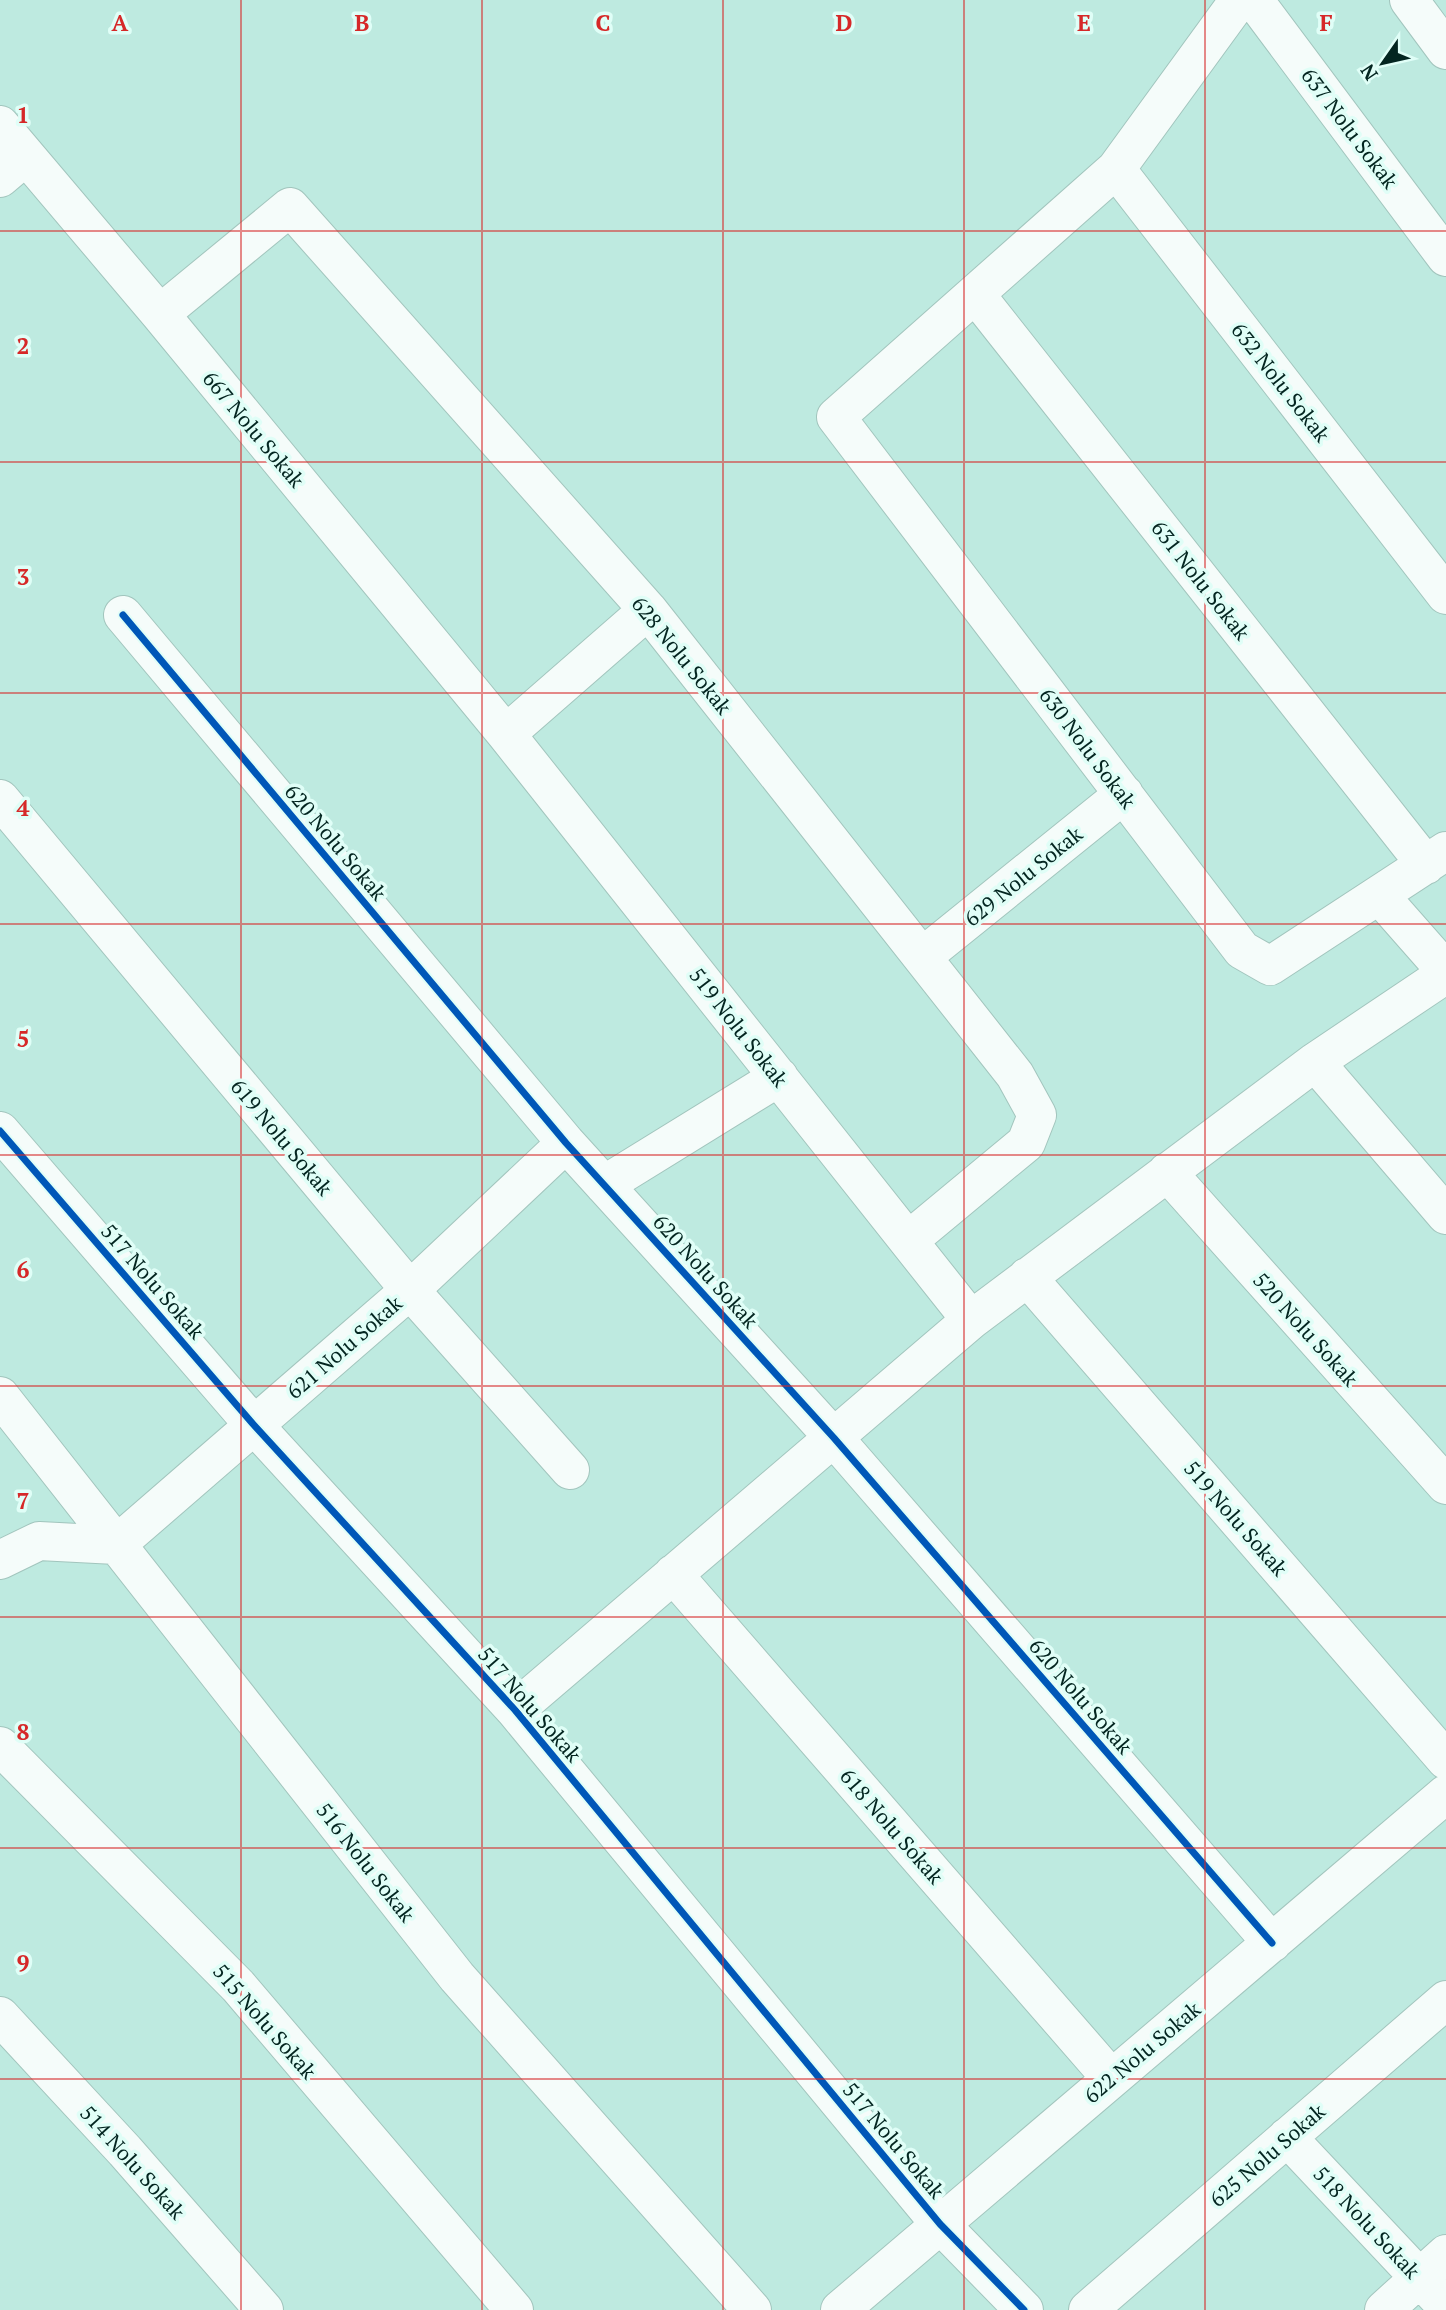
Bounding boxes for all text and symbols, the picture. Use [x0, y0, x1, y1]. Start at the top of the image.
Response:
text: A [112, 7, 129, 38]
text: B [355, 7, 370, 38]
text: C [596, 7, 611, 38]
text: D [836, 7, 853, 38]
text: E [1077, 7, 1091, 38]
text: F [1319, 7, 1333, 38]
north arrow [1348, 28, 1418, 98]
street label: 637 Nolu Sokak [1297, 63, 1403, 193]
text: 1 [17, 99, 30, 130]
street label: 632 Nolu Sokak [1226, 317, 1337, 448]
text: 2 [17, 330, 30, 361]
street label: 667 Nolu Sokak [197, 365, 311, 493]
street label: 631 Nolu Sokak [1146, 515, 1257, 646]
text: 3 [17, 561, 30, 592]
street label: 628 Nolu Sokak [626, 590, 738, 720]
street label: 630 Nolu Sokak [1033, 682, 1143, 814]
street label: 620 Nolu Sokak [279, 778, 393, 906]
text: 4 [17, 792, 30, 823]
street label: 629 Nolu Sokak [958, 820, 1088, 932]
street label: 519 Nolu Sokak [684, 962, 795, 1093]
text: 5 [17, 1023, 30, 1054]
street label: 619 Nolu Sokak [225, 1073, 339, 1201]
street label: 620 Nolu Sokak [647, 1208, 765, 1334]
street label: 517 Nolu Sokak [95, 1217, 211, 1345]
text: 6 [17, 1254, 30, 1285]
street label: 520 Nolu Sokak [1247, 1266, 1365, 1392]
street label: 621 Nolu Sokak [280, 1289, 408, 1405]
street label: 519 Nolu Sokak [1178, 1454, 1294, 1582]
text: 7 [17, 1485, 30, 1516]
street label: 620 Nolu Sokak [1023, 1632, 1139, 1760]
street label: 517 Nolu Sokak [472, 1640, 588, 1768]
text: 8 [17, 1716, 30, 1747]
street label: 618 Nolu Sokak [834, 1762, 950, 1890]
street label: 516 Nolu Sokak [311, 1797, 422, 1928]
text: 9 [17, 1947, 30, 1978]
street label: 515 Nolu Sokak [207, 1957, 323, 2085]
street label: 622 Nolu Sokak [1078, 1995, 1206, 2109]
street label: 517 Nolu Sokak [837, 2076, 951, 2204]
street label: 625 Nolu Sokak [1203, 2097, 1331, 2213]
street label: 514 Nolu Sokak [74, 2099, 192, 2225]
street label: 518 Nolu Sokak [1308, 2160, 1427, 2284]

